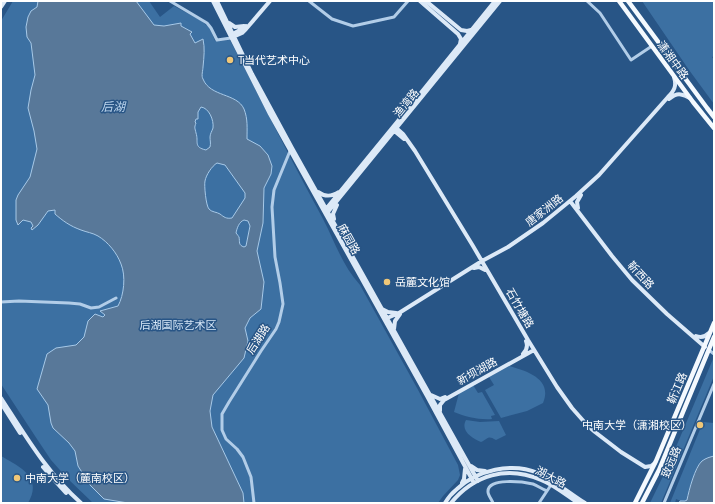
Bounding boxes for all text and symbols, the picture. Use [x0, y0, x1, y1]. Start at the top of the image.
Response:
street label: 潇湘中路 [655, 39, 691, 81]
place label: T当代艺术中心 [238, 54, 310, 66]
marker: T当代艺术中心 [225, 55, 235, 65]
street label: 渔湾路 [391, 86, 421, 120]
water label: 后湖 [101, 100, 127, 113]
street label: 唐家洲路 [523, 192, 565, 228]
street label: 麻园路 [336, 222, 362, 256]
street label: 靳西路 [625, 259, 657, 291]
place label: 岳麓文化馆 [395, 276, 450, 288]
marker: 岳麓文化馆 [382, 277, 392, 287]
street label: 石竹塘路 [504, 286, 536, 330]
park label: 后湖国际艺术区 [140, 319, 217, 331]
street label: 后湖路 [244, 322, 272, 356]
street label: 新坝湖路 [455, 355, 499, 387]
street label: 靳江路 [665, 370, 689, 406]
place label: 中南大学（潇湘校区） [582, 419, 692, 431]
marker: 中南大学（潇湘校区） [695, 420, 705, 430]
street label: 致远路 [659, 444, 683, 480]
street label: 湖大路 [534, 464, 568, 490]
place label: 中南大学（麓南校区） [25, 472, 135, 484]
marker: 中南大学（麓南校区） [12, 473, 22, 483]

